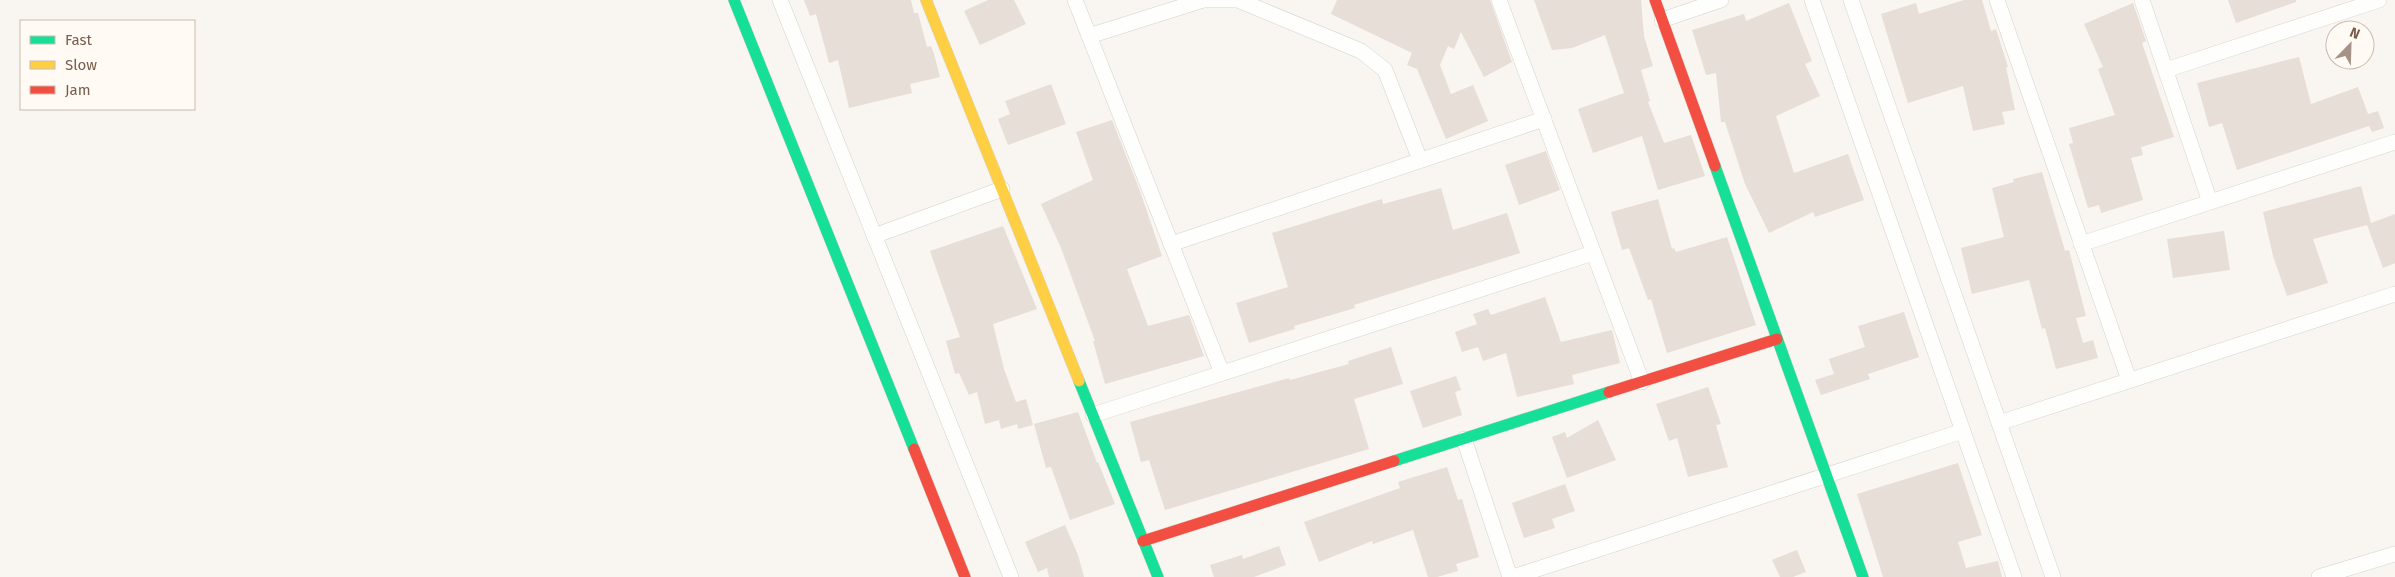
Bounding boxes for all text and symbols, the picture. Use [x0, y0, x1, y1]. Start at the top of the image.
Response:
legend [20, 20, 195, 110]
north arrow [2325, 20, 2375, 70]
text: N [2347, 24, 2362, 43]
text: Fast [65, 31, 92, 49]
text: Slow [65, 56, 97, 74]
text: Jam [65, 81, 91, 99]

